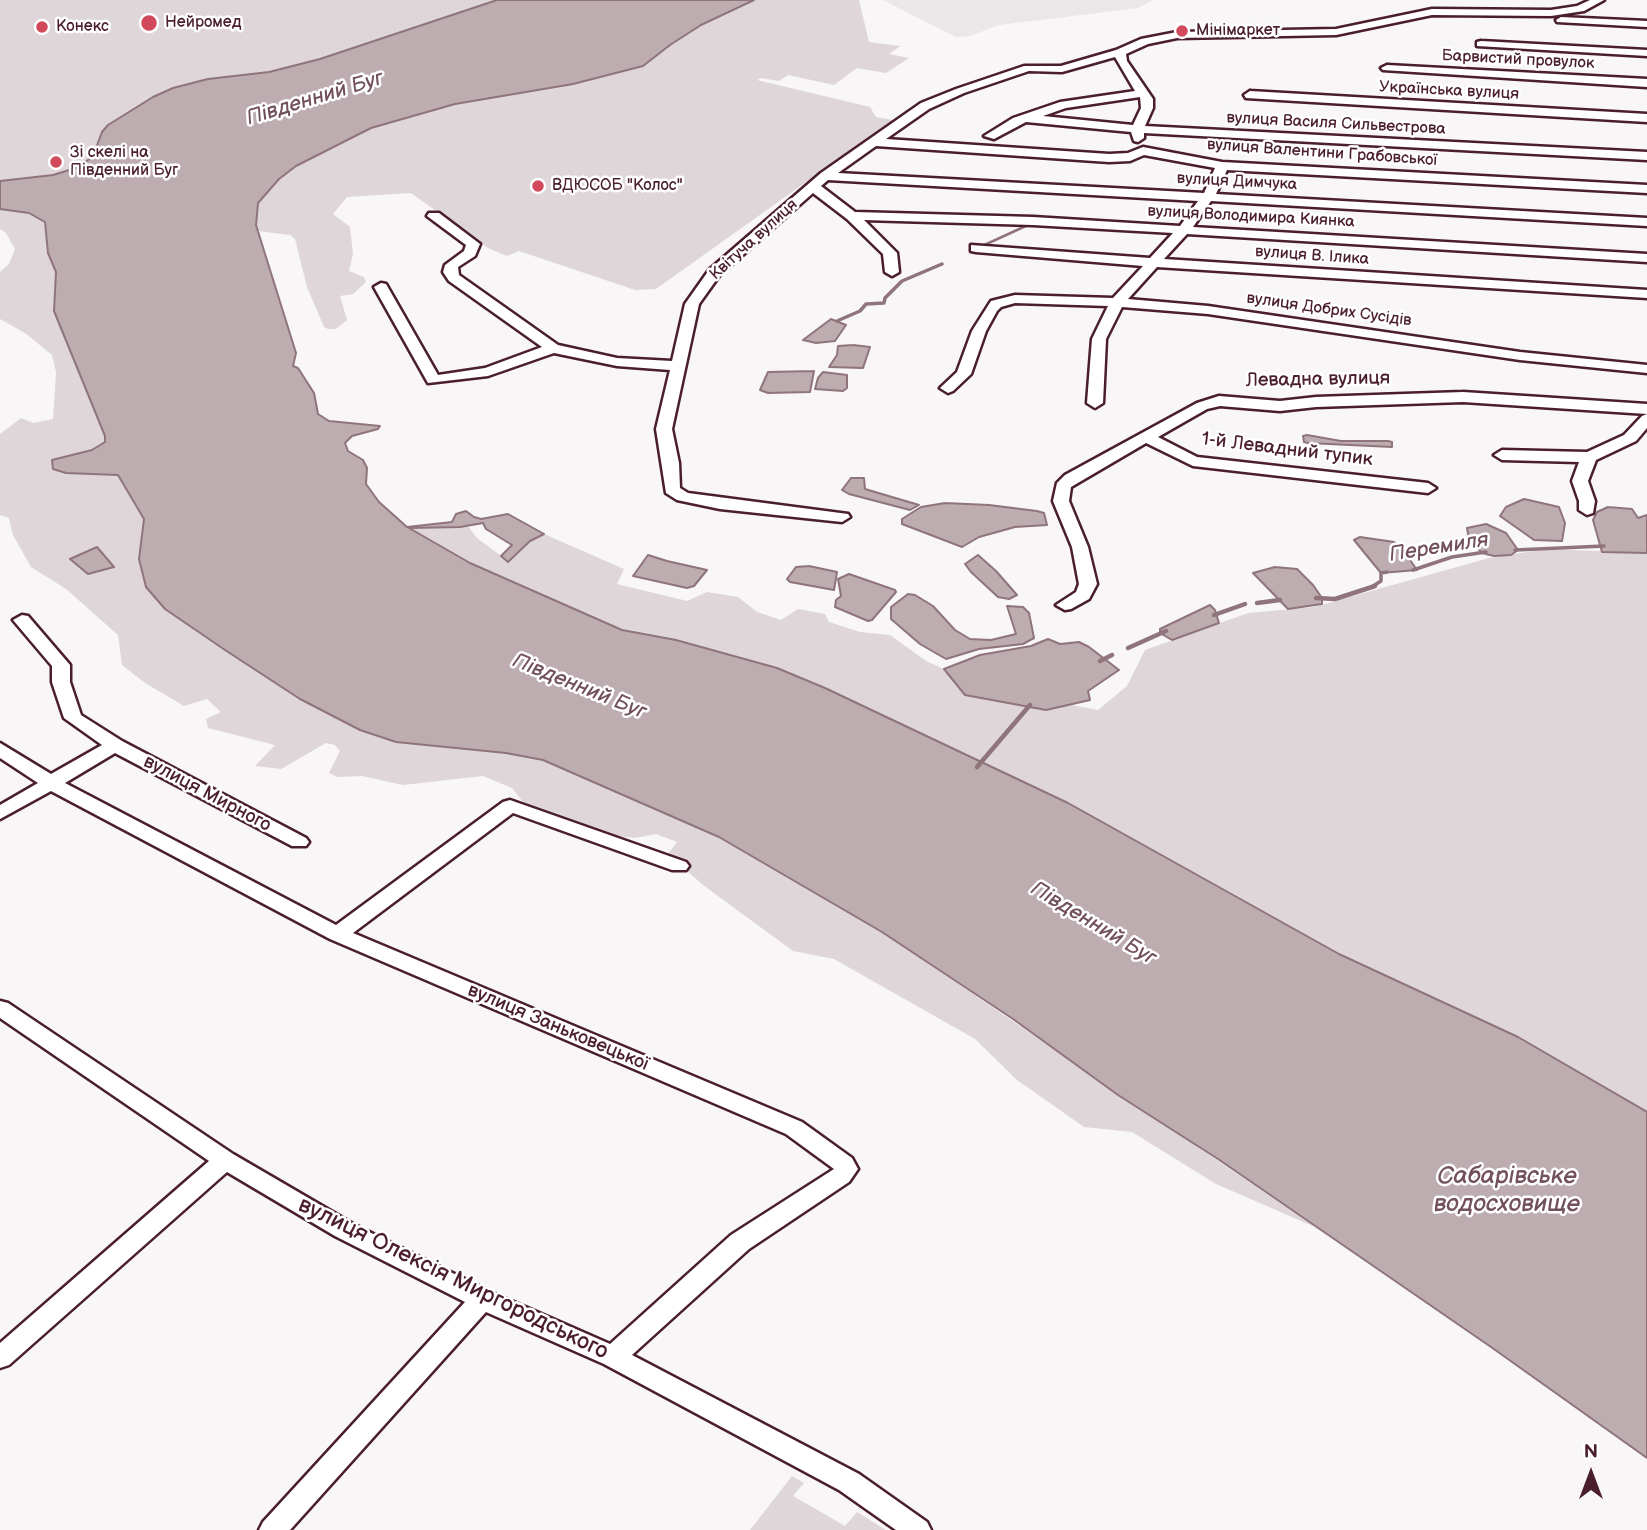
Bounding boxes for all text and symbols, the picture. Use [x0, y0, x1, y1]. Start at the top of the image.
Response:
marker: Нейромед [139, 13, 159, 33]
place label: Нейромед [165, 13, 241, 33]
place label: Конекс [56, 17, 109, 37]
marker: Конекс [34, 19, 50, 35]
place label: Мінімаркет [1196, 21, 1280, 41]
marker: Мінімаркет [1174, 23, 1190, 39]
street label: Барвистий провулок [1441, 46, 1595, 74]
water label: Південний Буг [243, 66, 387, 132]
street label: Українська вулиця [1379, 78, 1519, 104]
street label: вулиця Василя Сильвестрова [1226, 109, 1446, 139]
street label: вулиця Валентини Грабовської [1206, 135, 1438, 171]
place label: Зі скелі на Південний Буг [70, 143, 178, 181]
marker: Зі скелі на Південний Буг [48, 154, 64, 170]
street label: вулиця Димчука [1176, 169, 1298, 195]
place label: ВДЮСОБ "Колос" [552, 176, 683, 196]
marker: ВДЮСОБ "Колос" [530, 178, 546, 194]
street label: Квітуча вулиця [706, 196, 802, 284]
street label: вулиця Володимира Киянка [1147, 202, 1355, 232]
street label: вулиця В. Ілика [1254, 242, 1370, 270]
street label: вулиця Добрих Сусідів [1245, 289, 1413, 331]
street label: Левадна вулиця [1246, 367, 1390, 393]
street label: 1-й Левадний тупик [1200, 428, 1374, 472]
water label: Перемиля [1388, 528, 1490, 568]
water label: Південний Буг [508, 649, 650, 725]
street label: вулиця Мирного [139, 751, 275, 837]
water label: Південний Буг [1026, 877, 1160, 971]
street label: вулиця Заньковецької [464, 980, 652, 1076]
water label: Сабарівське водосховище [1434, 1163, 1580, 1219]
street label: вулиця Олексія Миргородського [293, 1192, 613, 1366]
north arrow [1556, 1439, 1626, 1509]
text: N [1584, 1441, 1598, 1464]

